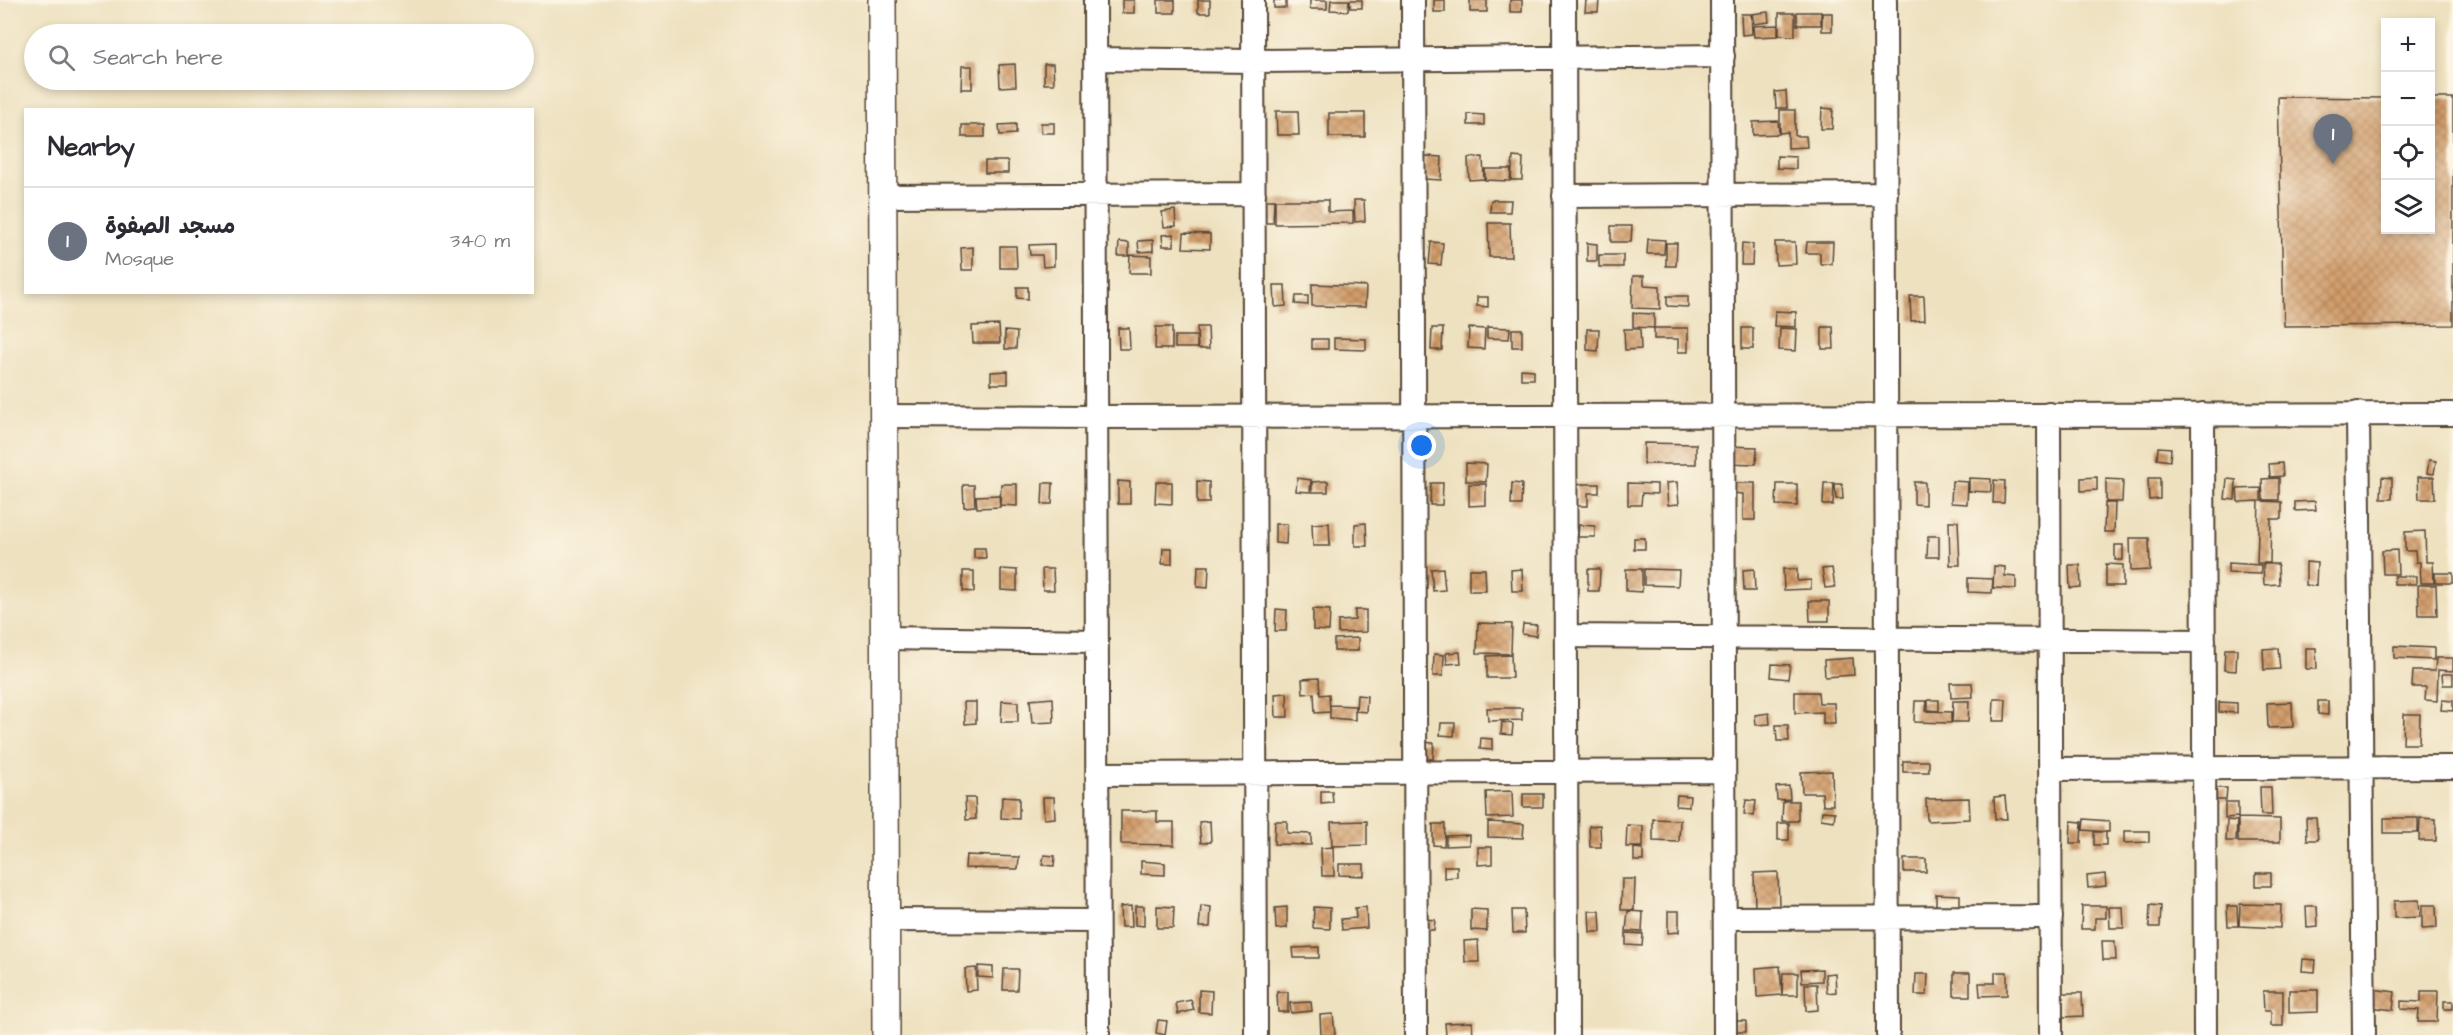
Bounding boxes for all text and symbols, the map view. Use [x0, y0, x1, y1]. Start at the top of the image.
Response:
map controls [2381, 18, 2435, 234]
button: + [2381, 18, 2435, 72]
search box [24, 24, 534, 90]
icon: search [45, 41, 78, 74]
text: Search here [93, 42, 223, 73]
button: − [2381, 72, 2435, 126]
pin: 1 [2314, 114, 2352, 164]
button: locate [2381, 126, 2435, 180]
text: Nearby [48, 129, 135, 165]
button: layers [2381, 180, 2435, 234]
text: مسجد الصفوة [105, 211, 235, 242]
text: 1 [66, 227, 69, 255]
text: 340 m [450, 227, 510, 255]
text: Mosque [105, 245, 174, 273]
your location [1407, 431, 1436, 460]

